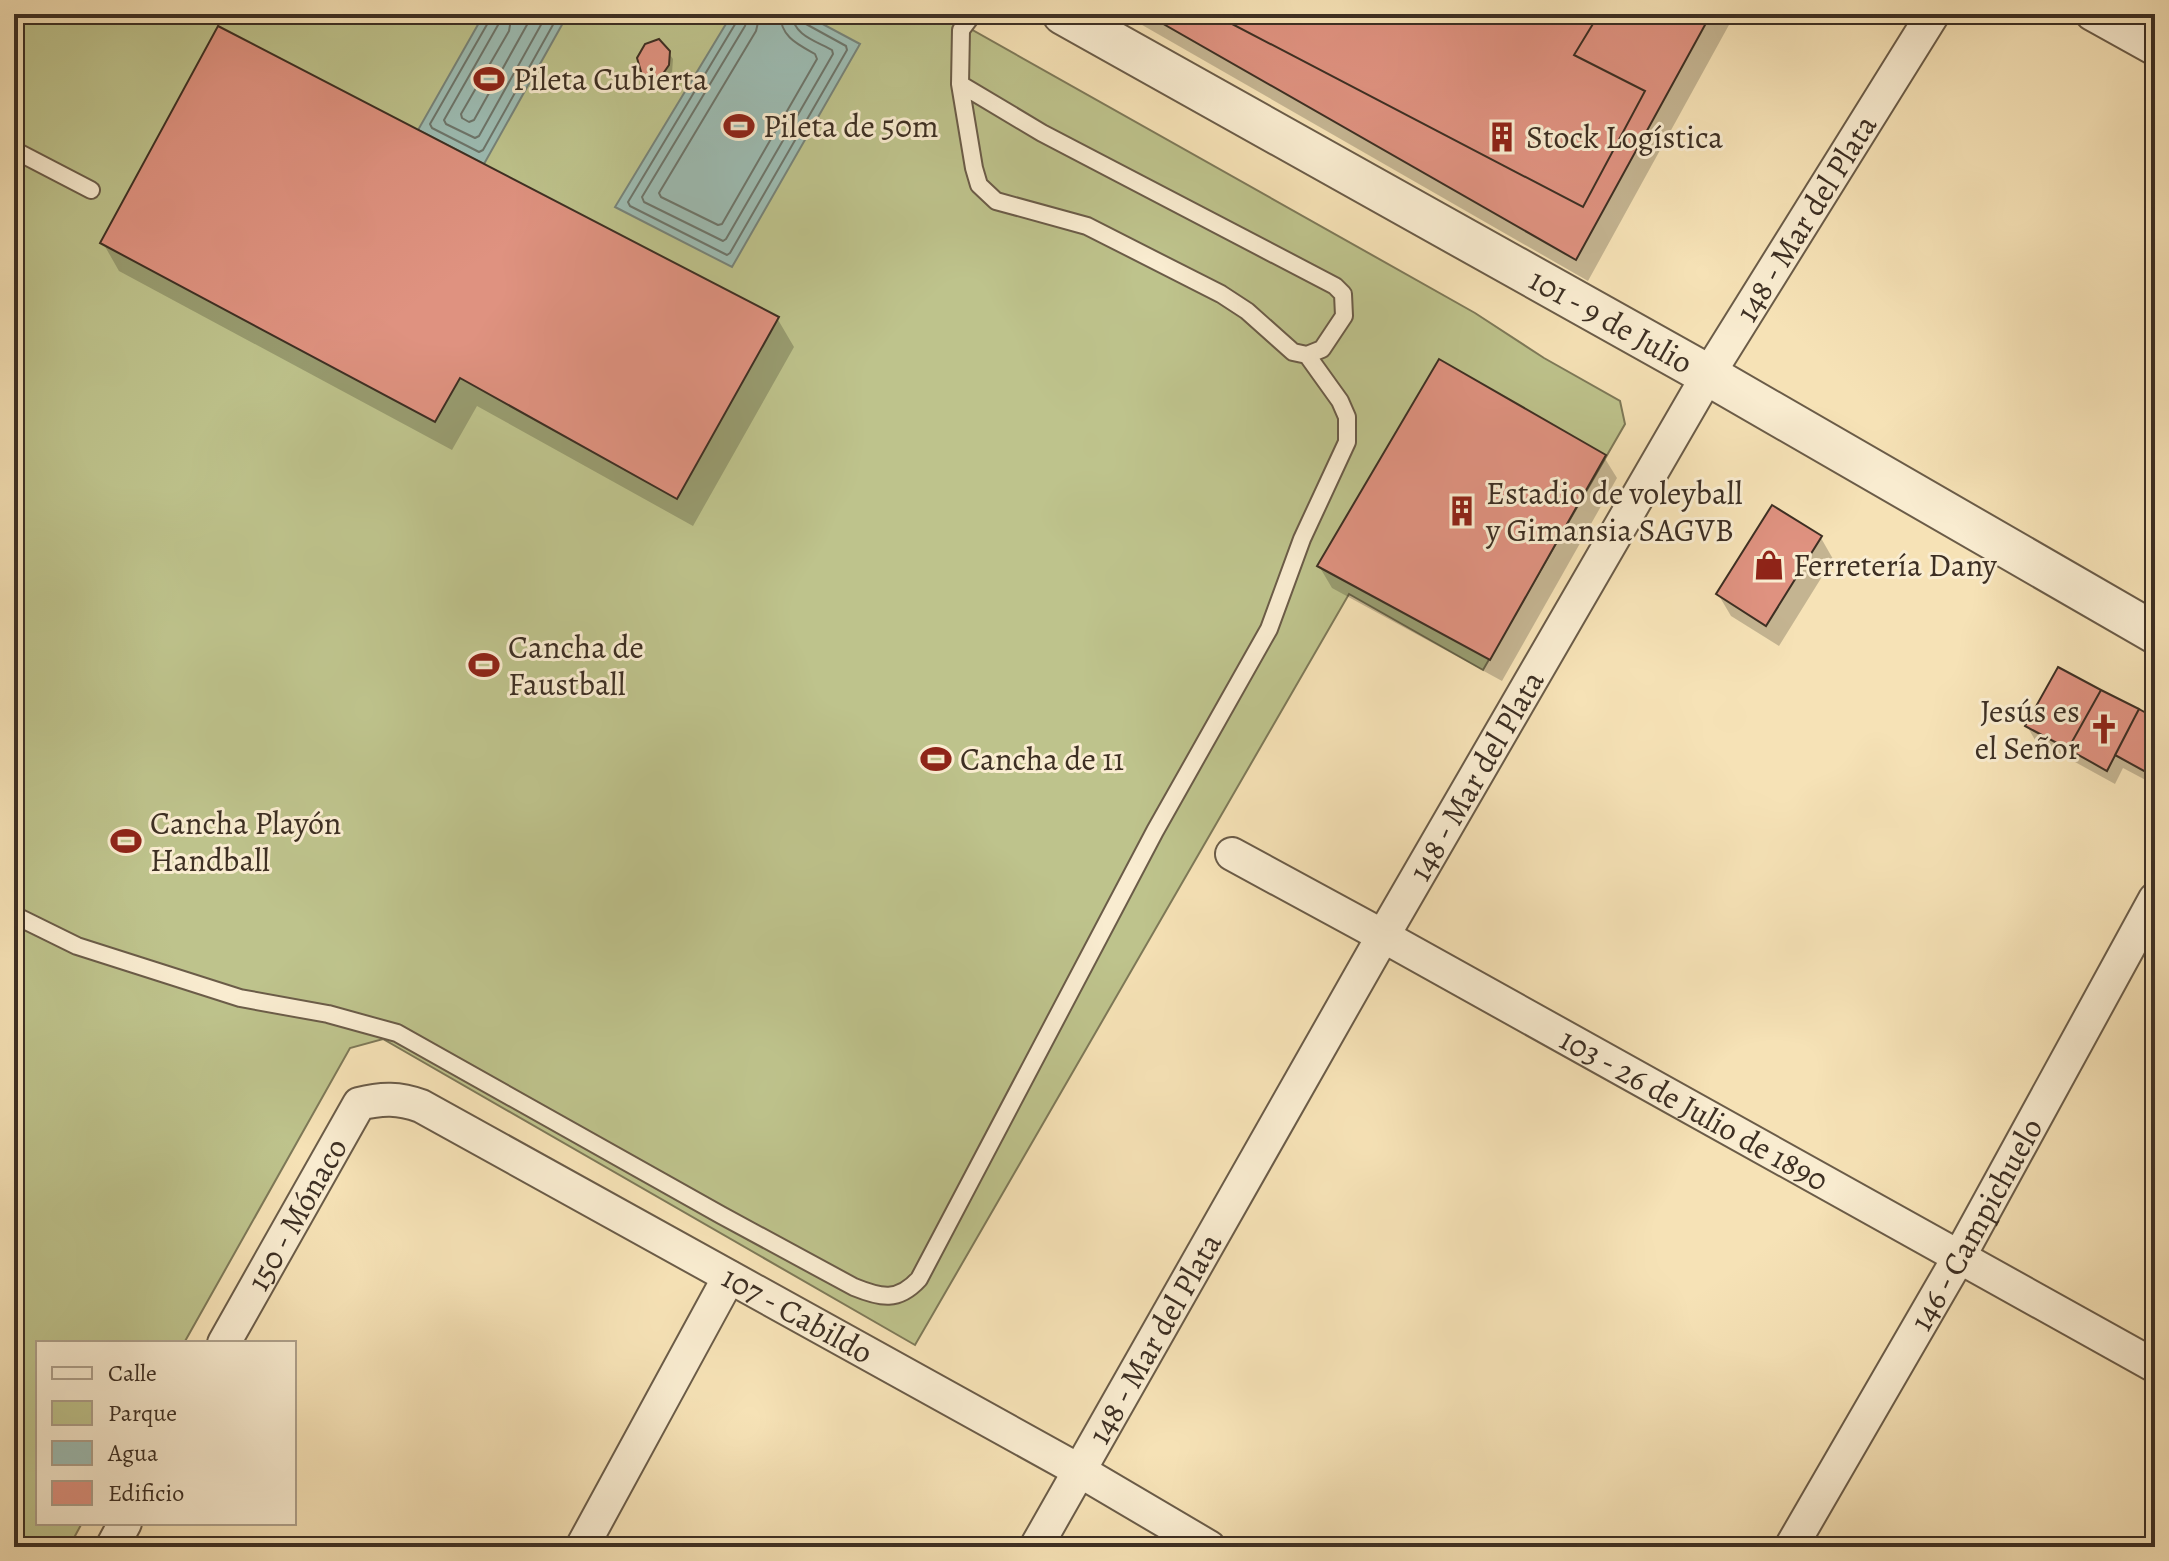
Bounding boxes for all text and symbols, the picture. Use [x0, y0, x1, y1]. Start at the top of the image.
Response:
place label: Pileta Cubierta [513, 57, 708, 101]
sports icon: Pileta Cubierta [472, 62, 506, 96]
place label: Pileta de 50m [763, 104, 939, 148]
street label: 148 - Mar del Plata [1725, 106, 1887, 330]
sports icon: Pileta de 50m [722, 109, 756, 143]
place label: Stock Logística [1526, 115, 1723, 159]
building icon: Stock Logística [1485, 120, 1519, 154]
street label: 101 - 9 de Julio [1521, 257, 1701, 384]
place label: Estadio de voleyball y Gimansia SAGVB [1485, 471, 1743, 552]
building icon: Estadio de voleyball y Gimansia SAGVB [1445, 494, 1479, 528]
place label: Ferretería Dany [1793, 543, 1998, 587]
shop icon: Ferretería Dany [1752, 548, 1786, 582]
place label: Cancha de Faustball [508, 625, 644, 706]
sports icon: Cancha de Faustball [467, 648, 501, 682]
street label: 148 - Mar del Plata [1398, 662, 1554, 889]
place label: Jesús es el Señor [1975, 689, 2080, 770]
church icon: Jesús es el Señor [2087, 712, 2121, 746]
place label: Cancha de 11 [960, 737, 1124, 781]
sports icon: Cancha de 11 [919, 742, 953, 776]
place label: Cancha Playón Handball [150, 801, 341, 882]
sports icon: Cancha Playón Handball [109, 824, 143, 858]
street label: 103 - 26 de Julio de 1890 [1552, 1017, 1836, 1202]
street label: 146 - Campichuelo [1899, 1110, 2053, 1339]
street label: 150 - Mónaco [236, 1130, 358, 1299]
street label: 148 - Mar del Plata [1077, 1225, 1232, 1452]
street label: 107 - Cabildo [714, 1255, 881, 1374]
legend [36, 1341, 296, 1525]
text: Calle [108, 1357, 157, 1389]
text: Parque [108, 1397, 177, 1429]
text: Agua [107, 1437, 159, 1469]
text: Edificio [108, 1477, 184, 1509]

